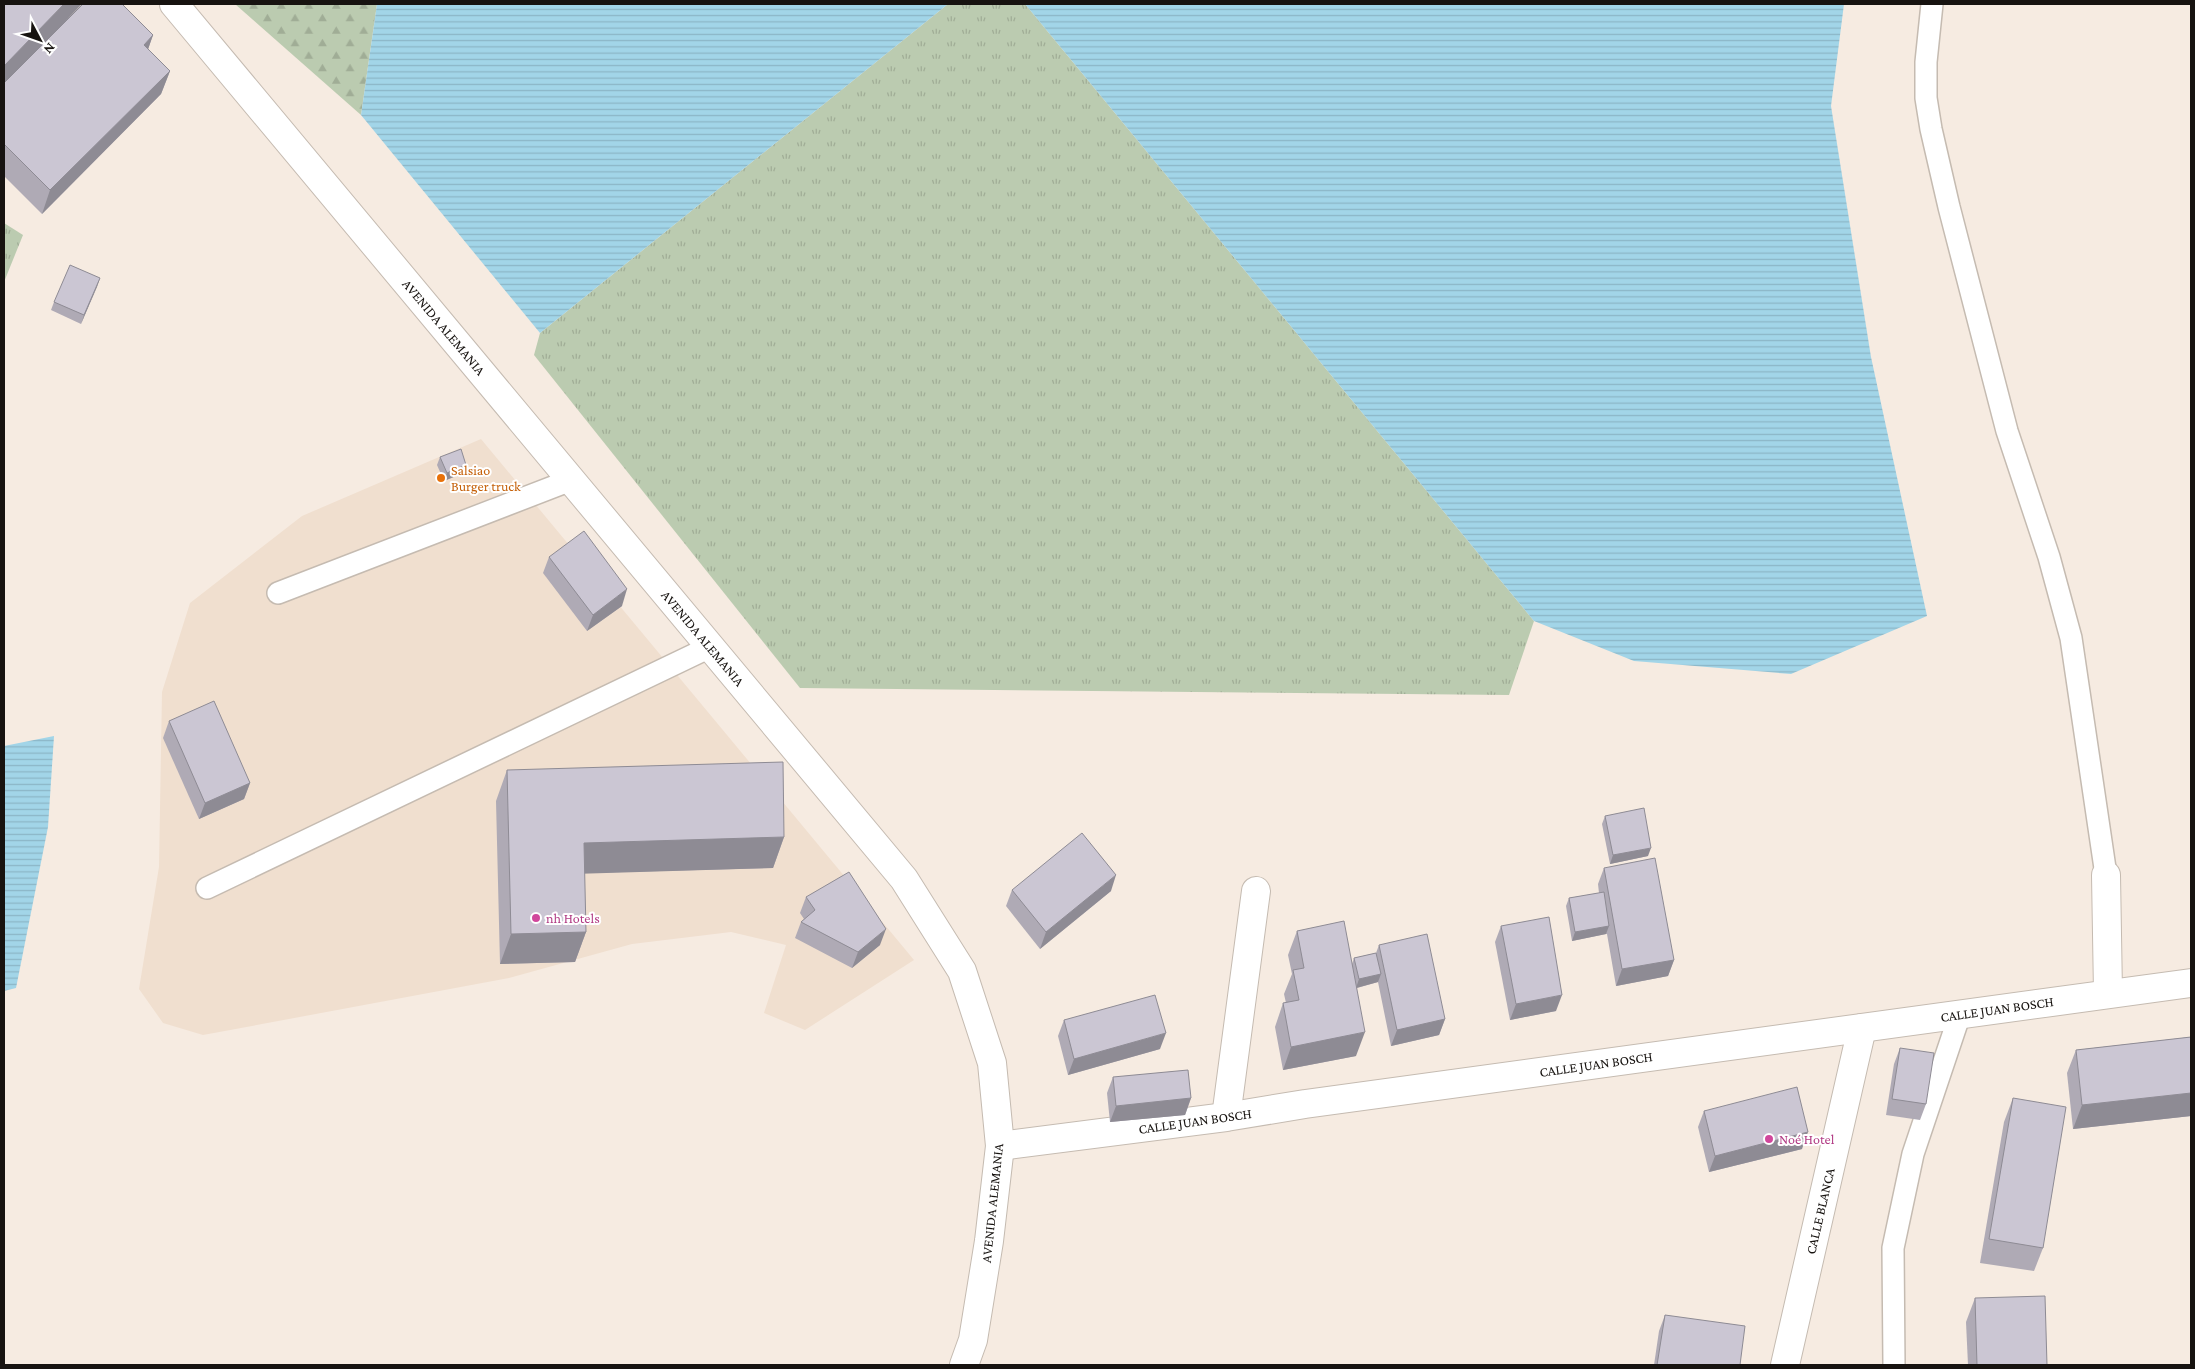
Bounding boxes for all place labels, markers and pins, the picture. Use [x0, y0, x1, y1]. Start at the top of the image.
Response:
place label: Salsiao Burger truck [451, 462, 521, 494]
marker: Salsiao Burger truck [435, 472, 447, 484]
place label: nh Hotels [546, 910, 600, 926]
marker: nh Hotels [530, 912, 542, 924]
place label: Noé Hotel [1779, 1131, 1835, 1147]
marker: Noé Hotel [1763, 1133, 1775, 1145]

